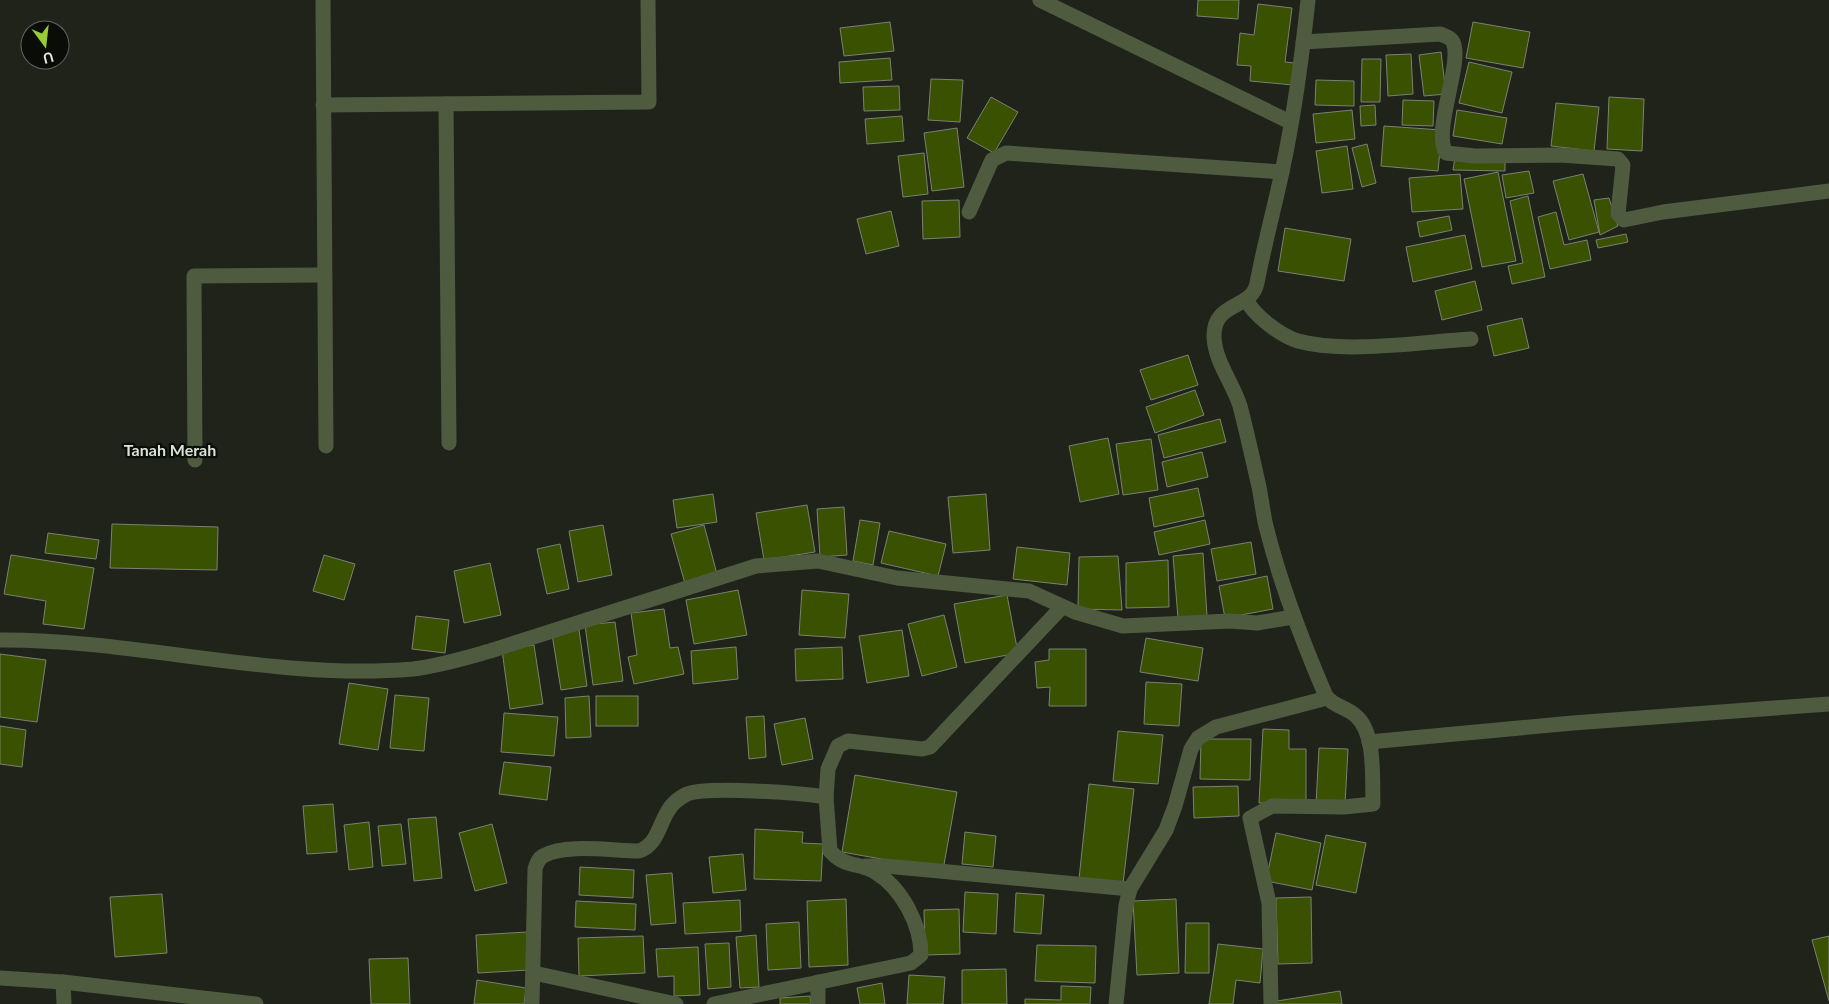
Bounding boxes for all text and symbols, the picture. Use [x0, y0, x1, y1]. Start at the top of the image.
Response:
north arrow [20, 20, 70, 70]
text: U [41, 48, 56, 68]
district label: Tanah Merah [124, 440, 216, 459]

